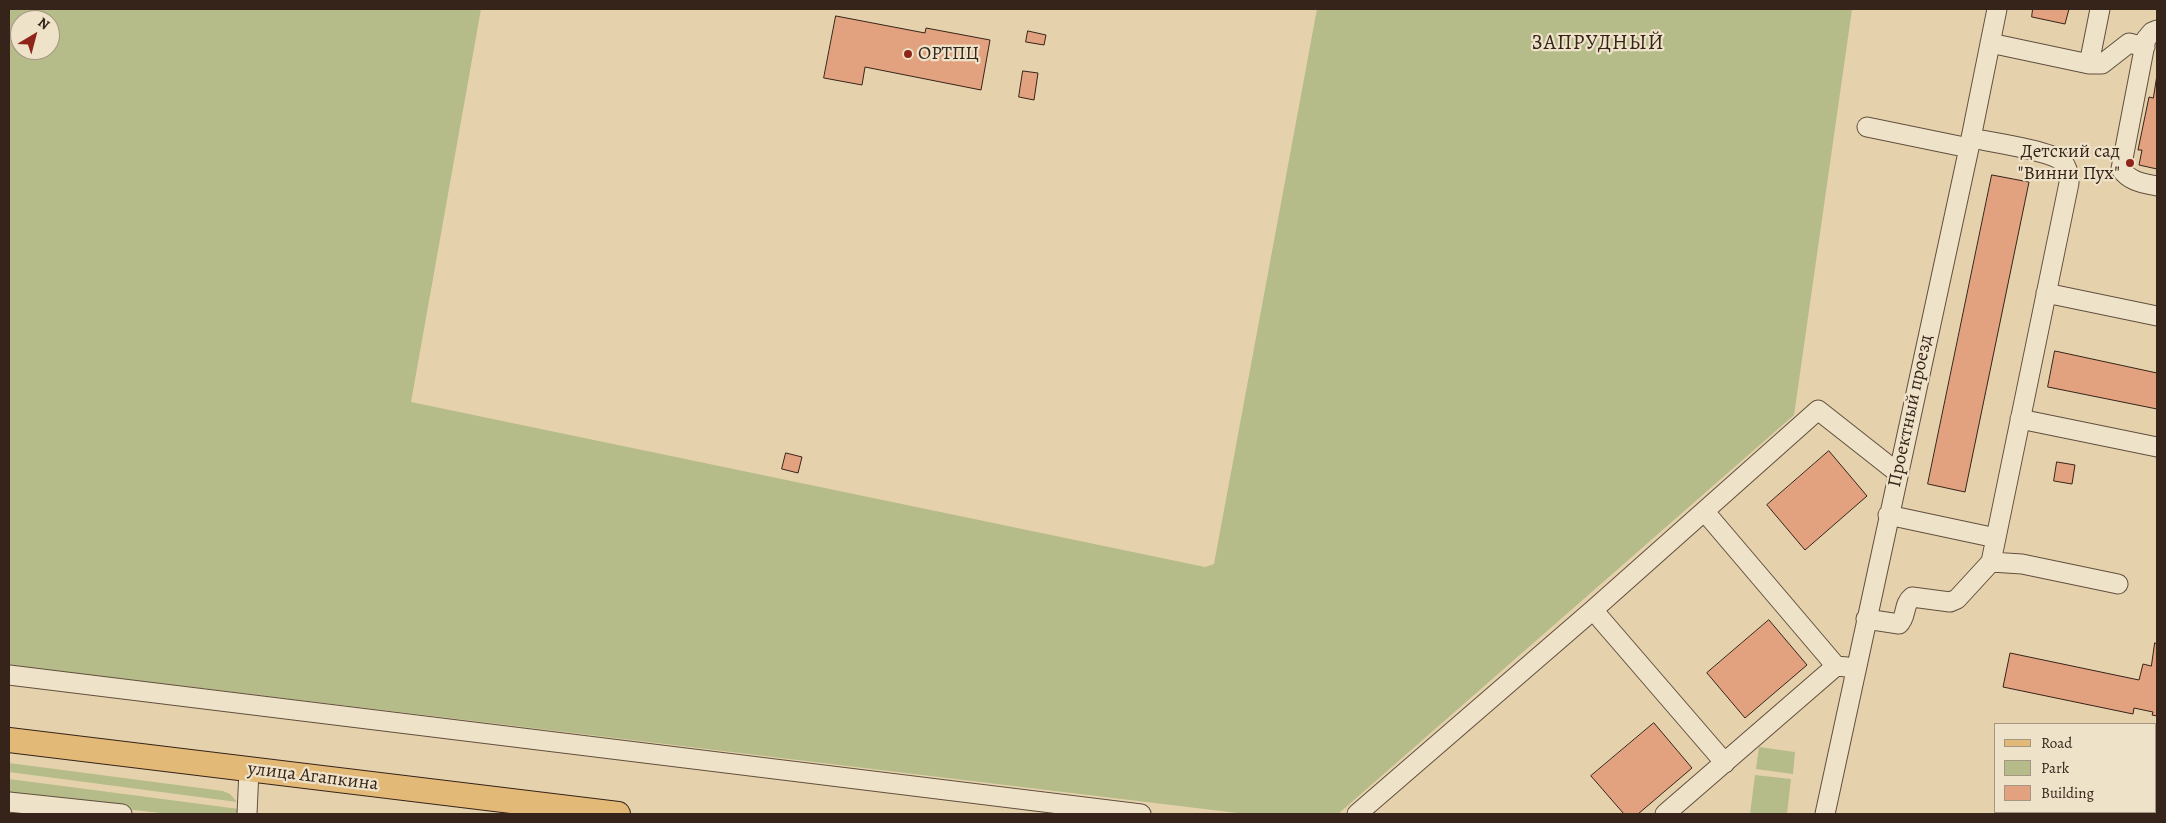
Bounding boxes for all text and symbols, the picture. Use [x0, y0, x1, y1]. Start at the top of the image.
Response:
north arrow [10, 10, 60, 60]
text: N [34, 13, 54, 34]
district label: ЗАПРУДНЫЙ [1530, 31, 1666, 57]
place label: ОРТПЦ [918, 43, 979, 65]
marker: ОРТПЦ [902, 48, 914, 60]
place label: Детский сад "Винни Пух" [2018, 141, 2120, 185]
marker: Детский сад "Винни Пух" [2124, 157, 2136, 169]
street label: Проектный проезд [1884, 333, 1938, 489]
legend [1994, 723, 2156, 813]
text: Road [2041, 733, 2072, 753]
street label: улица Агапкина [246, 758, 380, 796]
text: Park [2041, 758, 2069, 778]
text: Building [2041, 783, 2094, 803]

